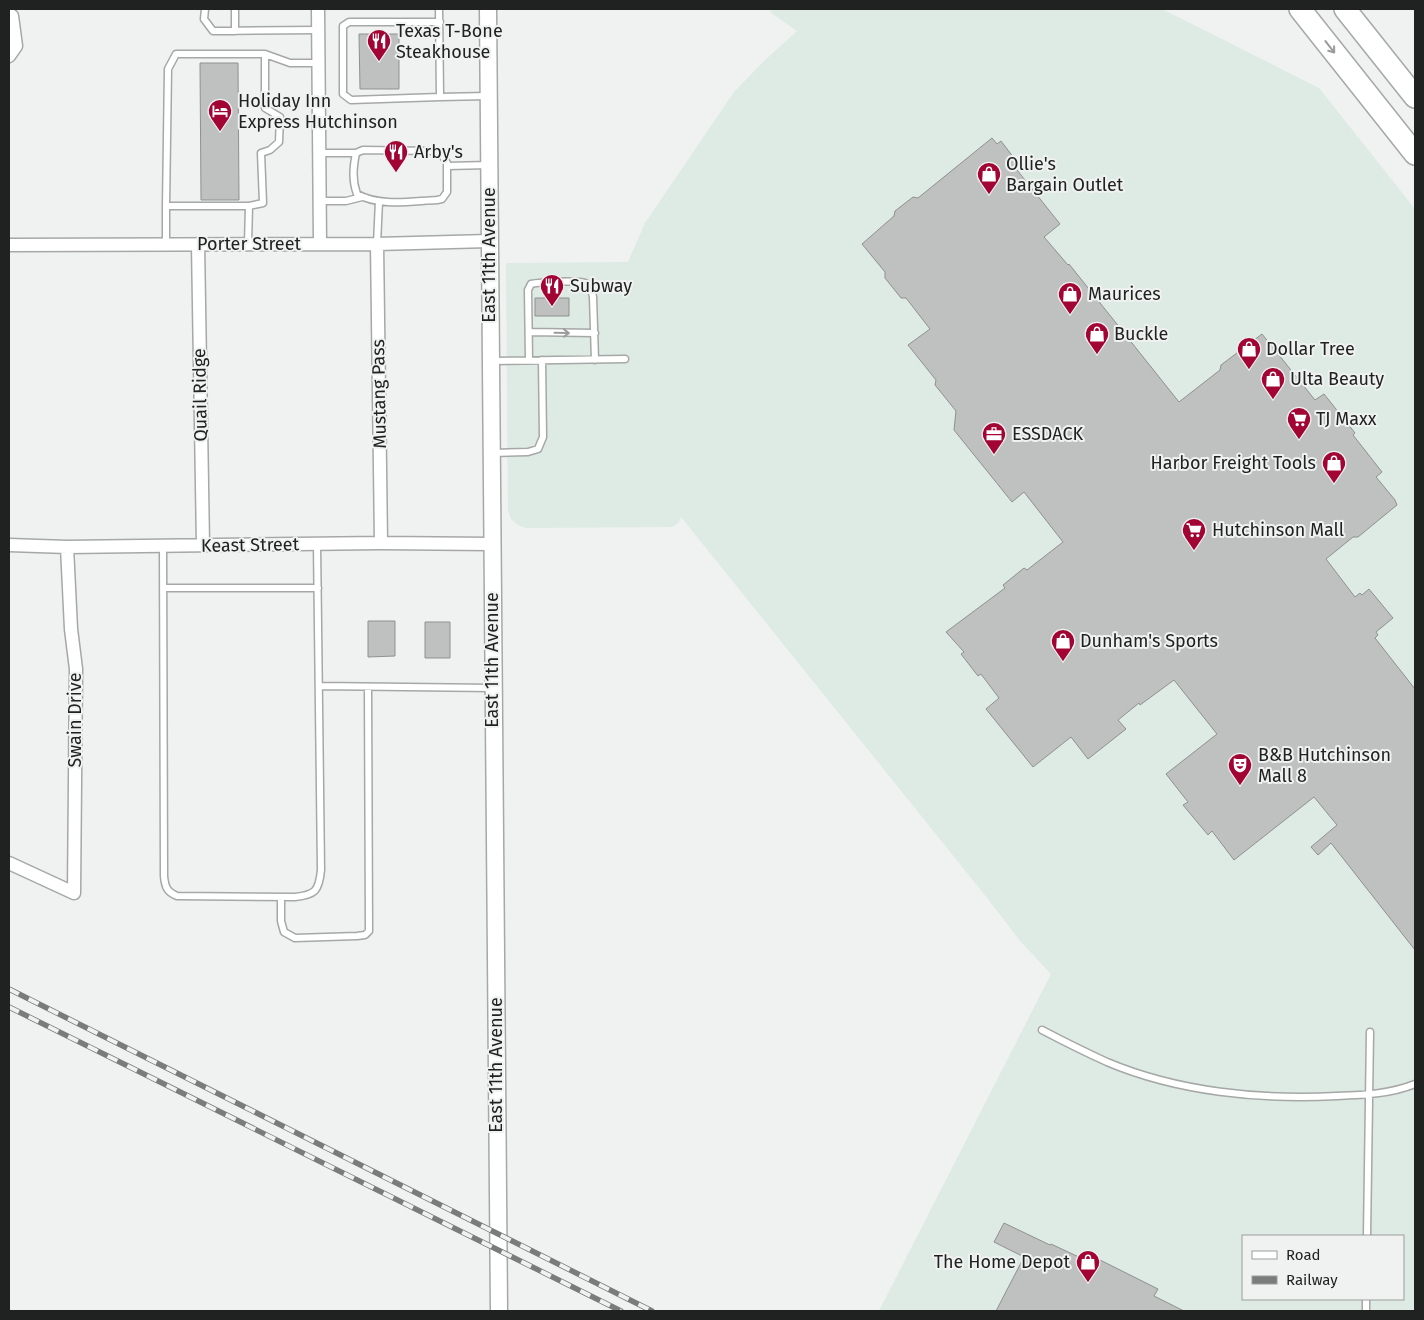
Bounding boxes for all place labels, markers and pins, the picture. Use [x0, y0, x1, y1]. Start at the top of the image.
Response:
place label: Texas T-Bone Steakhouse [396, 20, 503, 63]
restaurant icon: Texas T-Bone Steakhouse [366, 28, 392, 62]
place label: Holiday Inn Express Hutchinson [238, 90, 398, 133]
hotel icon: Holiday Inn Express Hutchinson [207, 98, 233, 132]
restaurant icon: Arby's [383, 139, 409, 173]
place label: Arby's [414, 141, 463, 163]
place label: Ollie's Bargain Outlet [1006, 153, 1124, 196]
shop icon: Ollie's Bargain Outlet [976, 161, 1002, 195]
restaurant icon: Subway [539, 273, 565, 307]
place label: Subway [570, 275, 632, 297]
shop icon: Maurices [1057, 281, 1083, 315]
place label: Maurices [1088, 283, 1161, 305]
shop icon: Buckle [1084, 321, 1110, 355]
place label: Buckle [1114, 323, 1168, 345]
shop icon: Dollar Tree [1236, 336, 1262, 370]
place label: Dollar Tree [1266, 338, 1355, 360]
shop icon: Ulta Beauty [1260, 366, 1286, 400]
place label: Ulta Beauty [1290, 368, 1384, 390]
supermarket icon: TJ Maxx [1286, 406, 1312, 440]
place label: TJ Maxx [1316, 408, 1377, 430]
office icon: ESSDACK [981, 421, 1007, 455]
place label: ESSDACK [1012, 423, 1083, 445]
shop icon: Harbor Freight Tools [1321, 450, 1347, 484]
place label: Harbor Freight Tools [1150, 452, 1316, 474]
supermarket icon: Hutchinson Mall [1181, 517, 1207, 551]
place label: Hutchinson Mall [1212, 519, 1344, 541]
shop icon: Dunham's Sports [1050, 628, 1076, 662]
place label: Dunham's Sports [1080, 630, 1218, 652]
place label: B&B Hutchinson Mall 8 [1258, 744, 1391, 787]
theatre icon: B&B Hutchinson Mall 8 [1227, 752, 1253, 786]
shop icon: The Home Depot [1075, 1249, 1101, 1283]
place label: The Home Depot [934, 1251, 1071, 1273]

